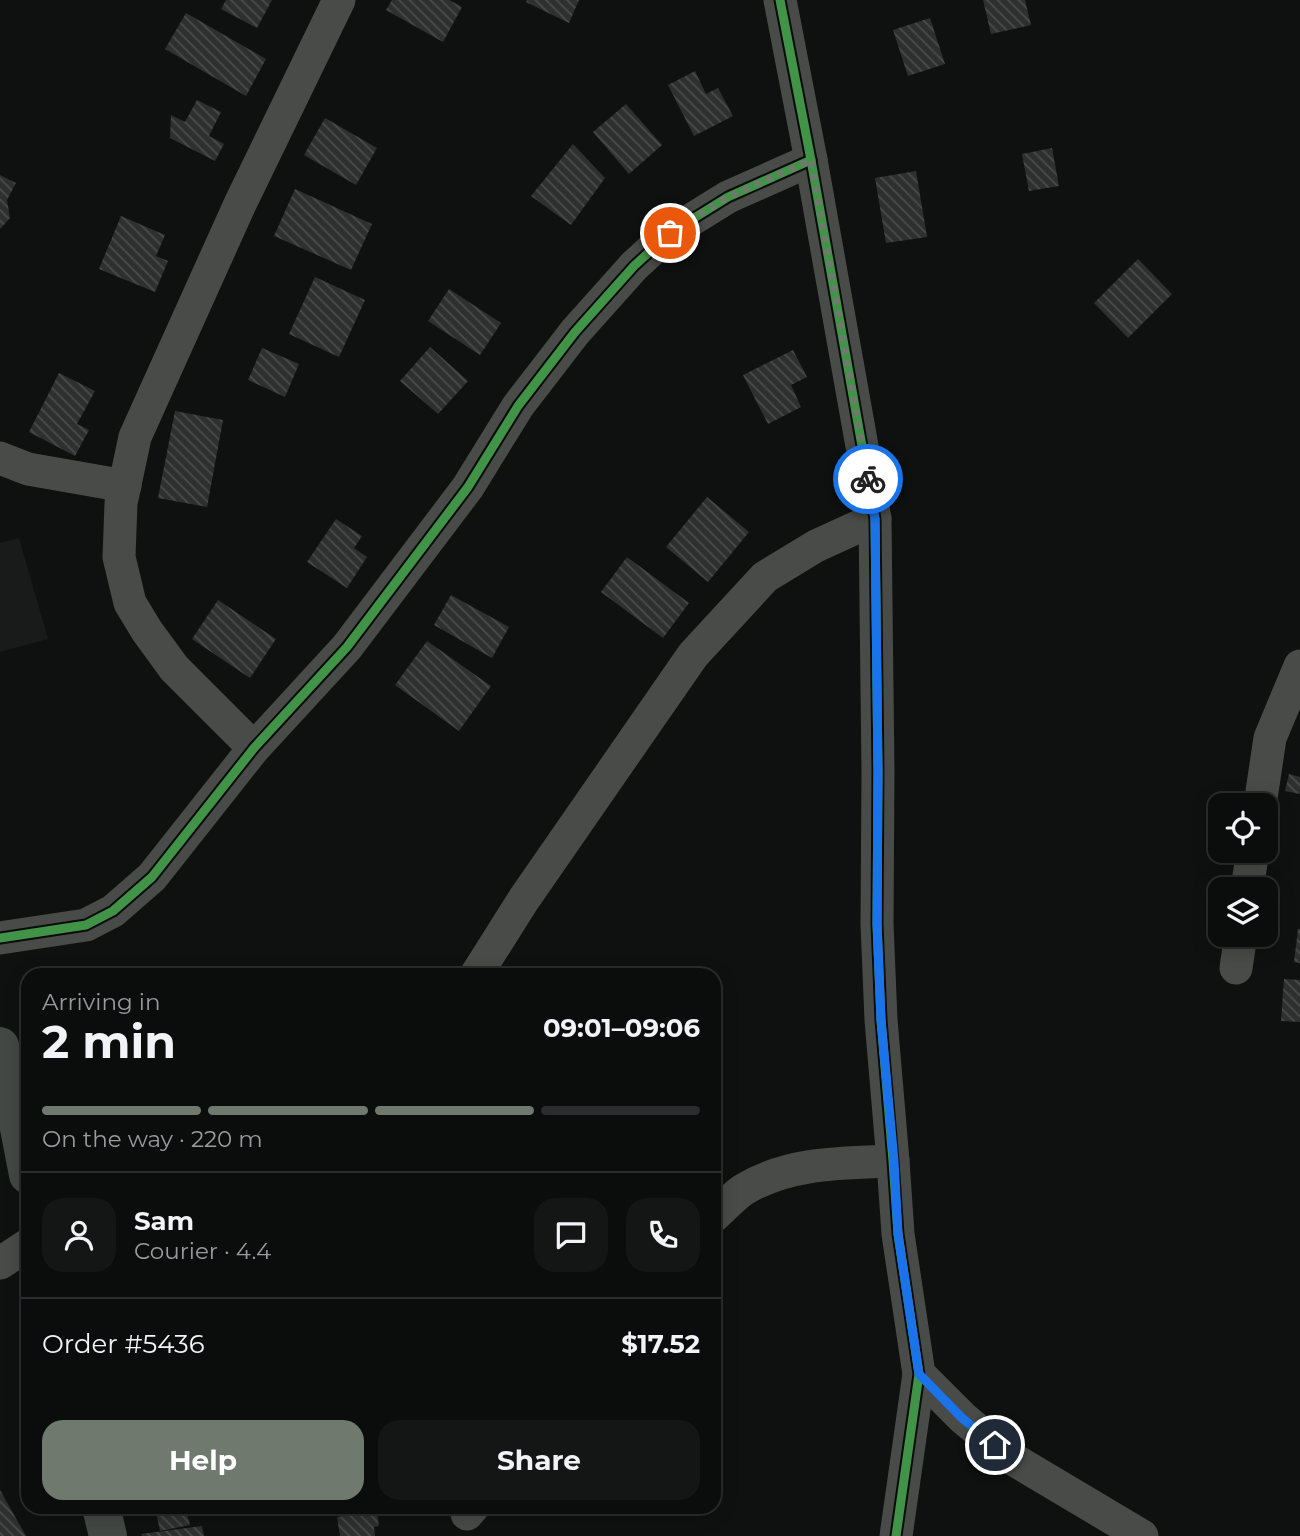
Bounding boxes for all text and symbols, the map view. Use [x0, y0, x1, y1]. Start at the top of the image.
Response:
pin [640, 203, 700, 263]
icon: bag [651, 214, 689, 252]
courier [833, 444, 903, 514]
icon: bike [849, 460, 887, 498]
map controls [1208, 793, 1278, 947]
button: locate [1208, 793, 1278, 863]
button: layers [1208, 877, 1278, 947]
text: Arriving in [42, 988, 161, 1016]
text: 09:01–09:06 [543, 1012, 700, 1044]
text: 2 min [42, 1013, 176, 1070]
text: On the way · 220 m [42, 1125, 263, 1153]
button: person [42, 1198, 116, 1272]
button: chat [534, 1198, 608, 1272]
button: phone [626, 1198, 700, 1272]
text: Sam [134, 1205, 194, 1237]
text: Courier · 4.4 [134, 1237, 271, 1265]
text: Order #5436 [42, 1328, 205, 1360]
text: $17.52 [621, 1328, 700, 1360]
pin [965, 1415, 1025, 1475]
button: Help [42, 1420, 364, 1500]
button: Share [378, 1420, 700, 1500]
icon: home [976, 1426, 1014, 1464]

